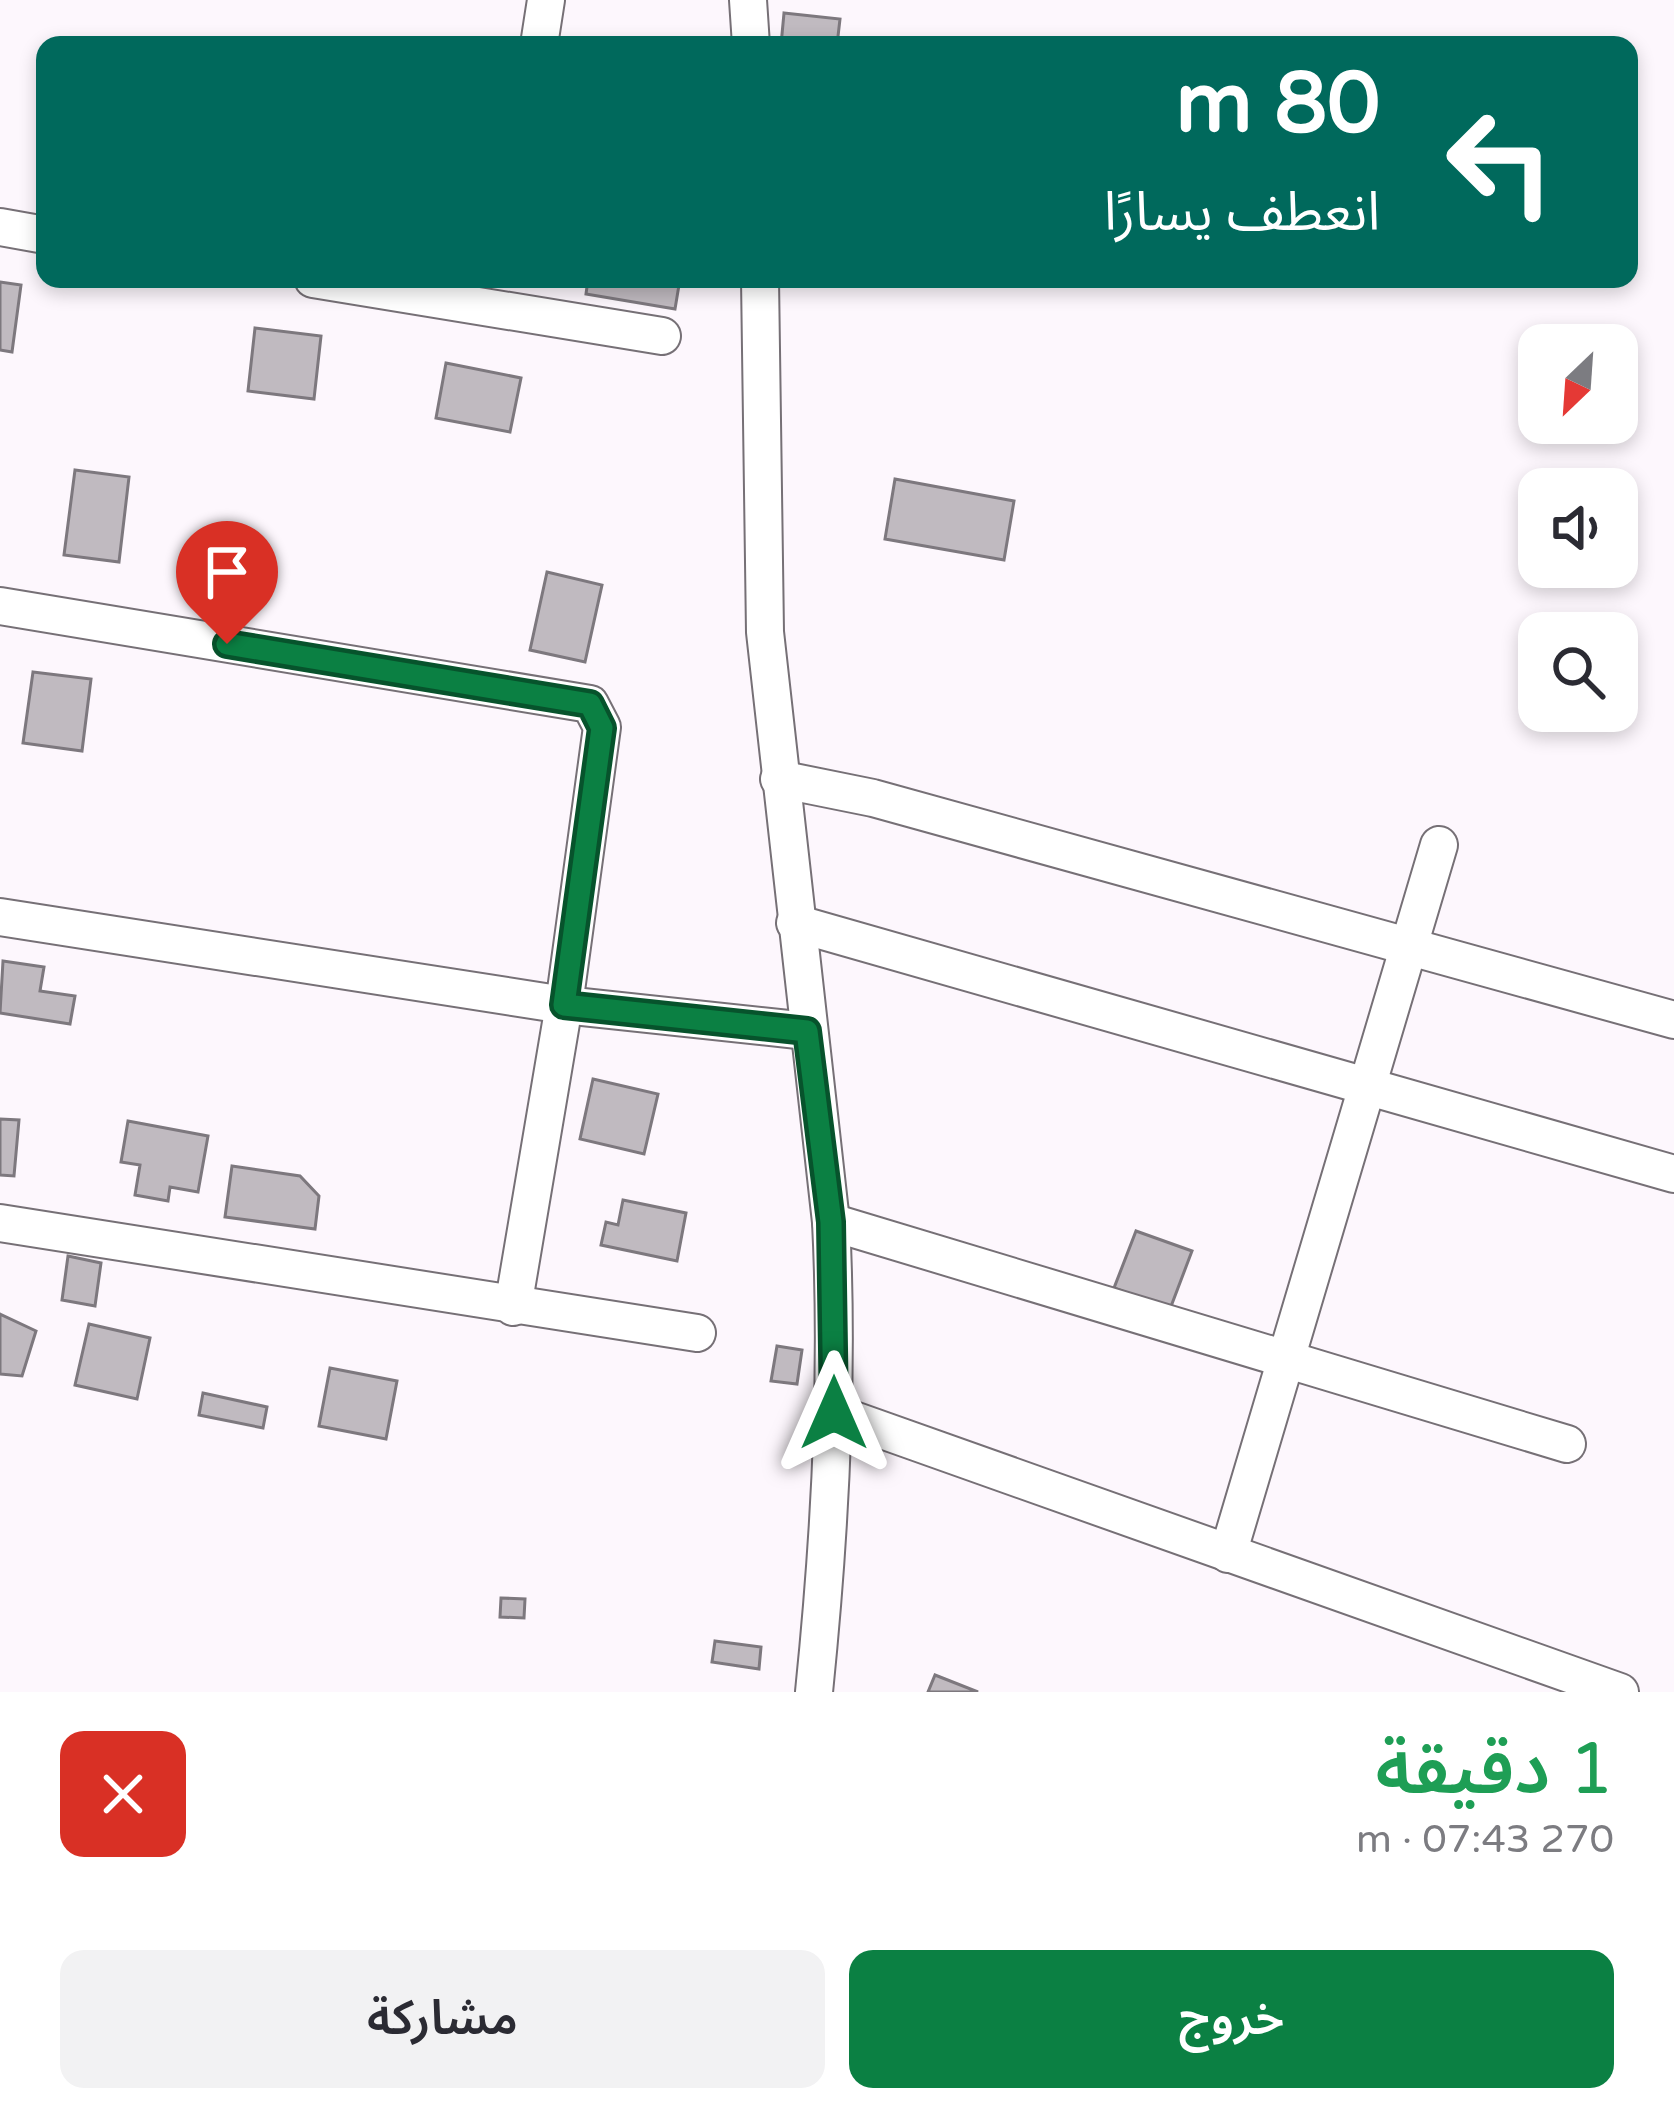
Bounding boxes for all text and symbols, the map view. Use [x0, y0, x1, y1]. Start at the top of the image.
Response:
text: 80 m [1176, 54, 1380, 155]
icon: left [1422, 84, 1578, 240]
text: انعطف يسارًا [1104, 180, 1380, 245]
north arrow [1518, 324, 1638, 444]
map controls [1518, 324, 1638, 732]
button: sound [1518, 468, 1638, 588]
pin [176, 521, 278, 644]
icon: arrive [194, 539, 260, 605]
button: search [1518, 612, 1638, 732]
position arrow [771, 1350, 897, 1476]
text: 1 دقيقة [1375, 1727, 1614, 1814]
button: close [60, 1731, 186, 1857]
text: 270 m · 07:43 [1356, 1816, 1614, 1863]
button: مشاركة [60, 1950, 825, 2088]
button: خروج [849, 1950, 1614, 2088]

